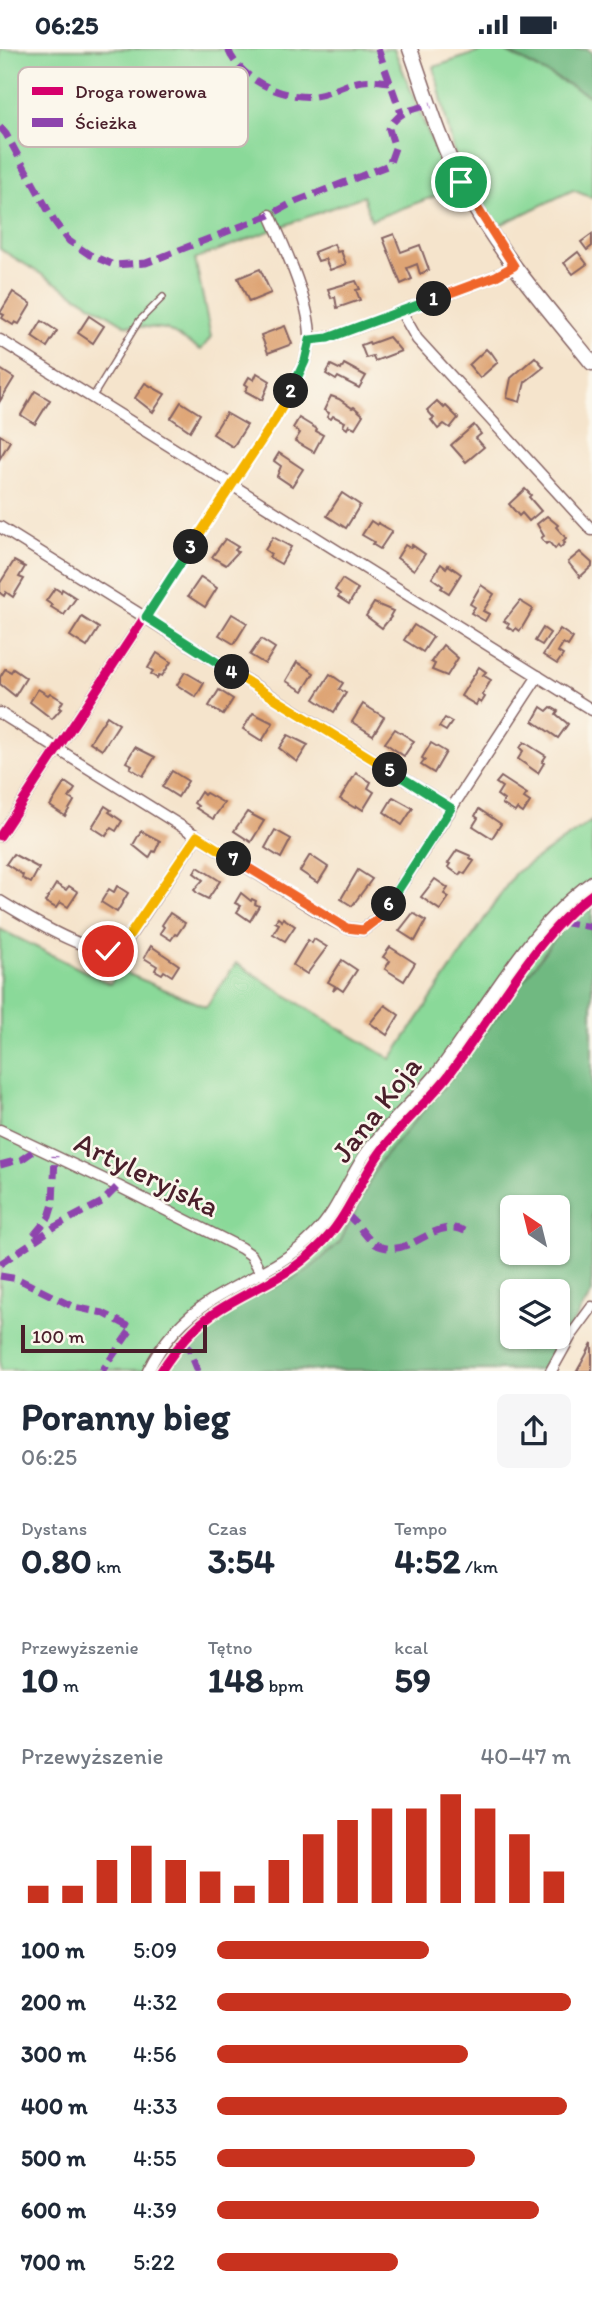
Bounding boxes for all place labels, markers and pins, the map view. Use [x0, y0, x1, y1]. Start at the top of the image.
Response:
pin [431, 152, 491, 212]
pin: 1 [416, 281, 452, 317]
pin: 2 [274, 373, 308, 409]
pin: 3 [174, 529, 208, 565]
pin: 4 [215, 655, 250, 689]
pin: 5 [372, 753, 408, 787]
pin: 7 [216, 841, 252, 877]
pin: 6 [372, 887, 406, 921]
pin [78, 921, 138, 981]

